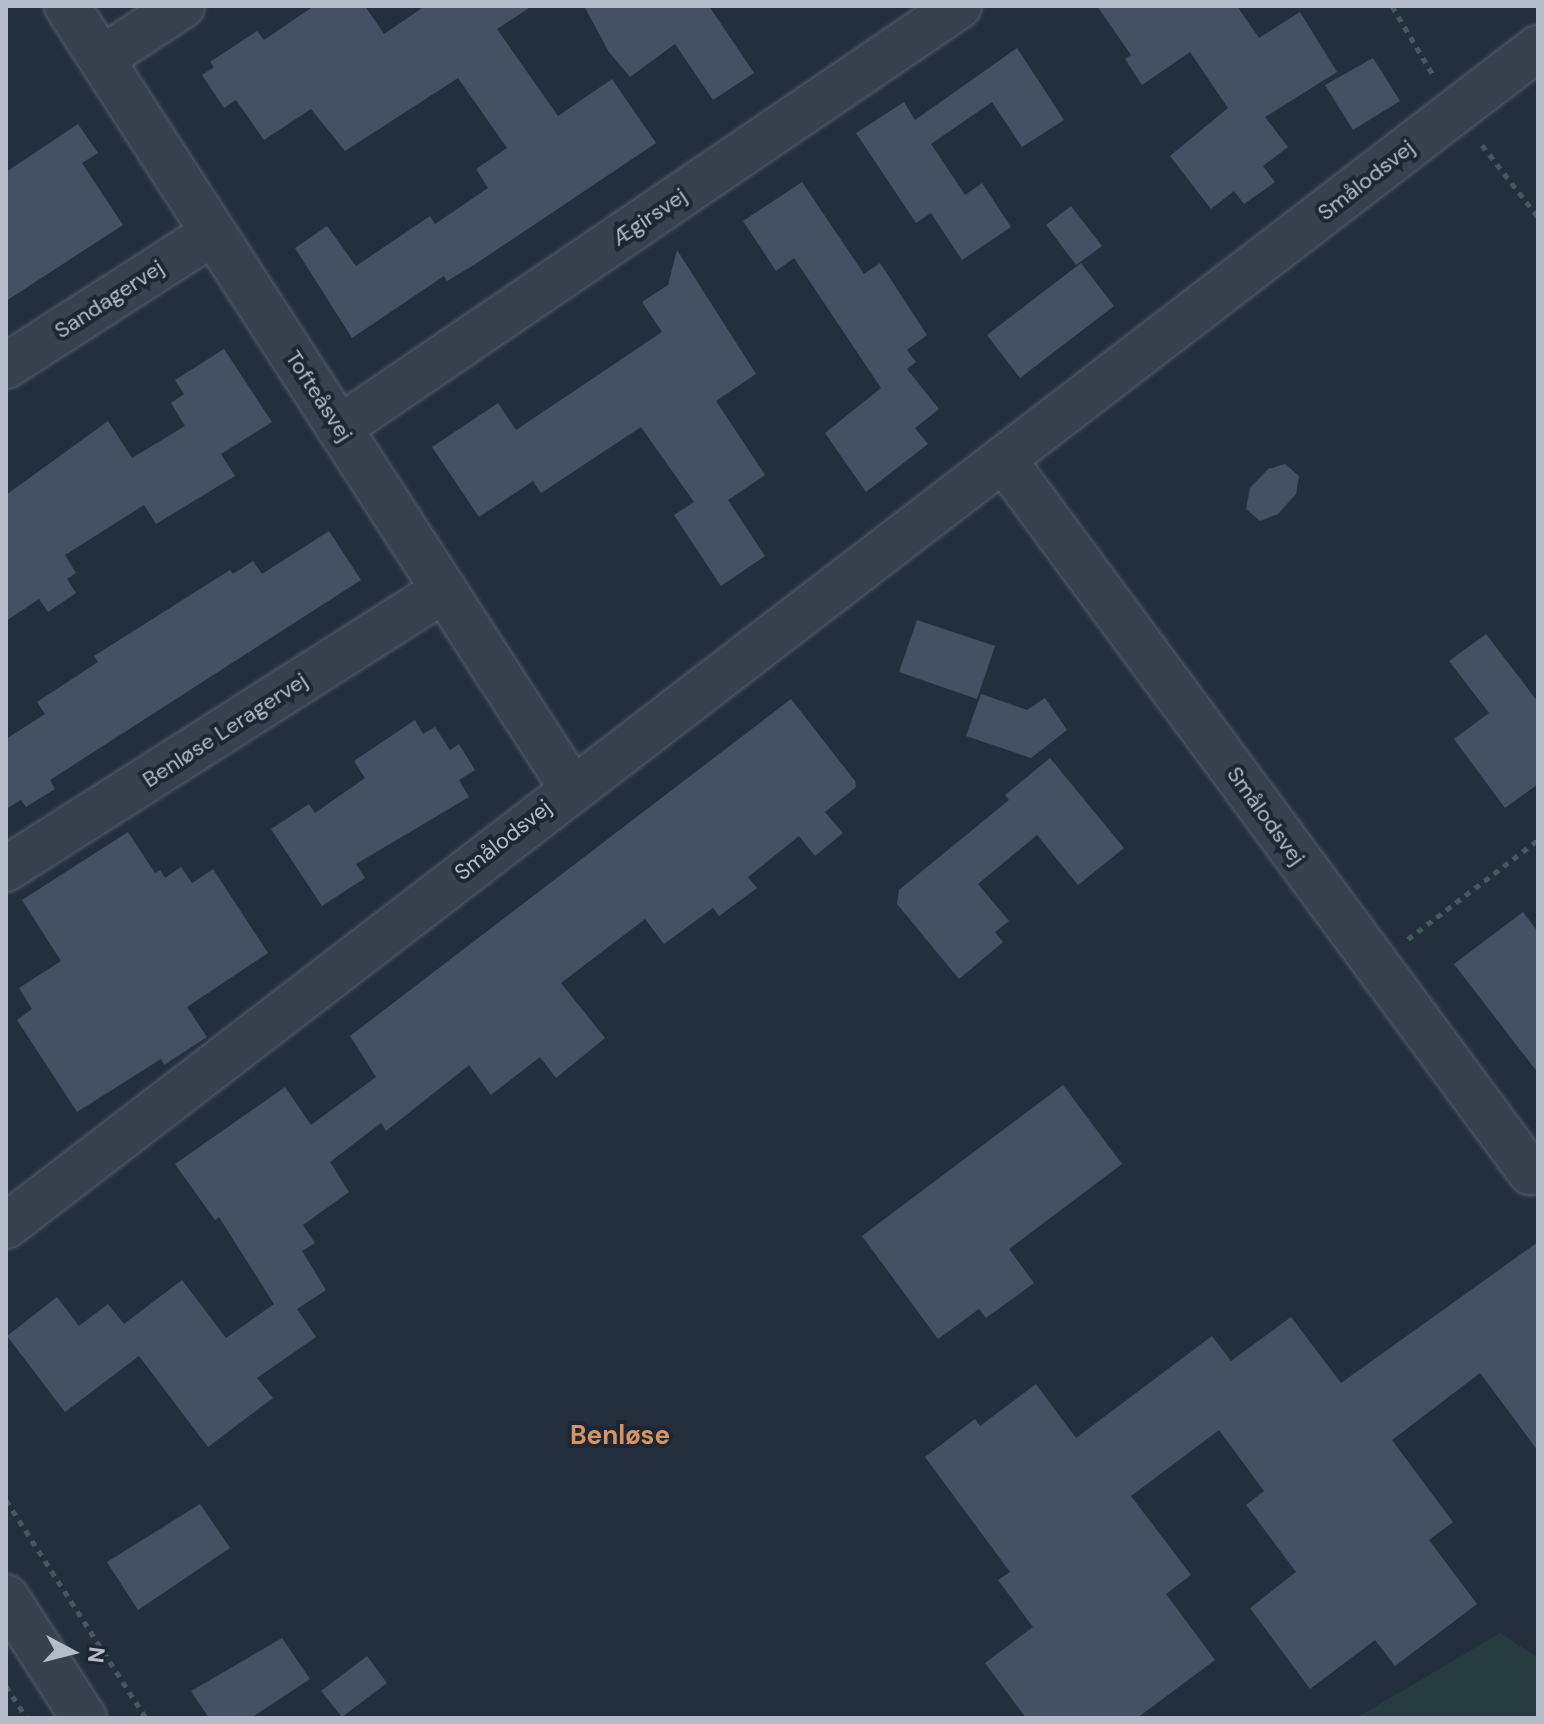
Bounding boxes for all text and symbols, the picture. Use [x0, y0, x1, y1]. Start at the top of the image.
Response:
street label: Smålodsvej [1312, 134, 1420, 226]
street label: Ægirsvej [606, 182, 692, 252]
street label: Sandagervej [50, 254, 168, 344]
street label: Tofteåsvej [280, 346, 358, 446]
street label: Benløse Leragervej [138, 667, 312, 793]
street label: Smålodsvej [1221, 762, 1311, 870]
street label: Smålodsvej [449, 794, 557, 886]
district label: Benløse [570, 1420, 670, 1452]
north arrow [32, 1612, 112, 1692]
text: N [81, 1645, 112, 1665]

